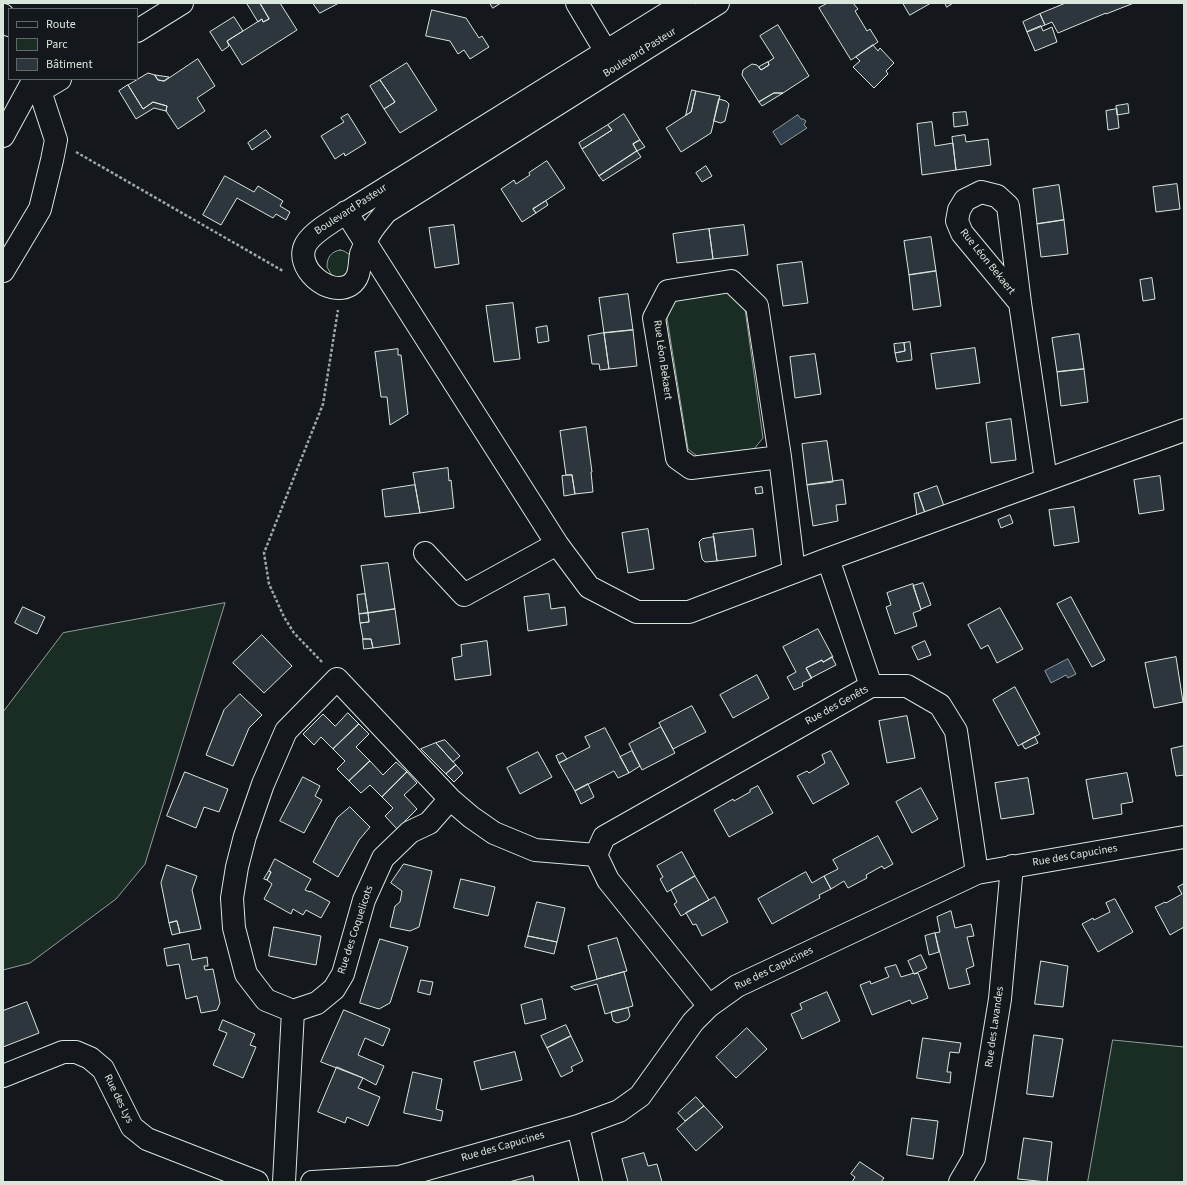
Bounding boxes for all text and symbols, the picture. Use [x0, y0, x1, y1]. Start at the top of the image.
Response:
legend [8, 8, 138, 80]
text: Route [46, 16, 76, 33]
street label: Boulevard Pasteur [601, 25, 679, 81]
text: Parc [46, 36, 68, 53]
text: Bâtiment [46, 56, 92, 73]
street label: Boulevard Pasteur [312, 182, 390, 238]
street label: Rue Léon Bekaert [957, 227, 1017, 297]
street label: Rue Léon Bekaert [650, 319, 674, 401]
street label: Rue des Genêts [803, 683, 871, 729]
street label: Rue des Capucines [1032, 842, 1118, 870]
street label: Rue des Coquelicots [335, 884, 377, 976]
street label: Rue des Capucines [732, 944, 816, 994]
street label: Rue des Lavandes [983, 986, 1007, 1068]
street label: Rue des Lys [100, 1072, 136, 1126]
street label: Rue des Capucines [460, 1129, 546, 1165]

